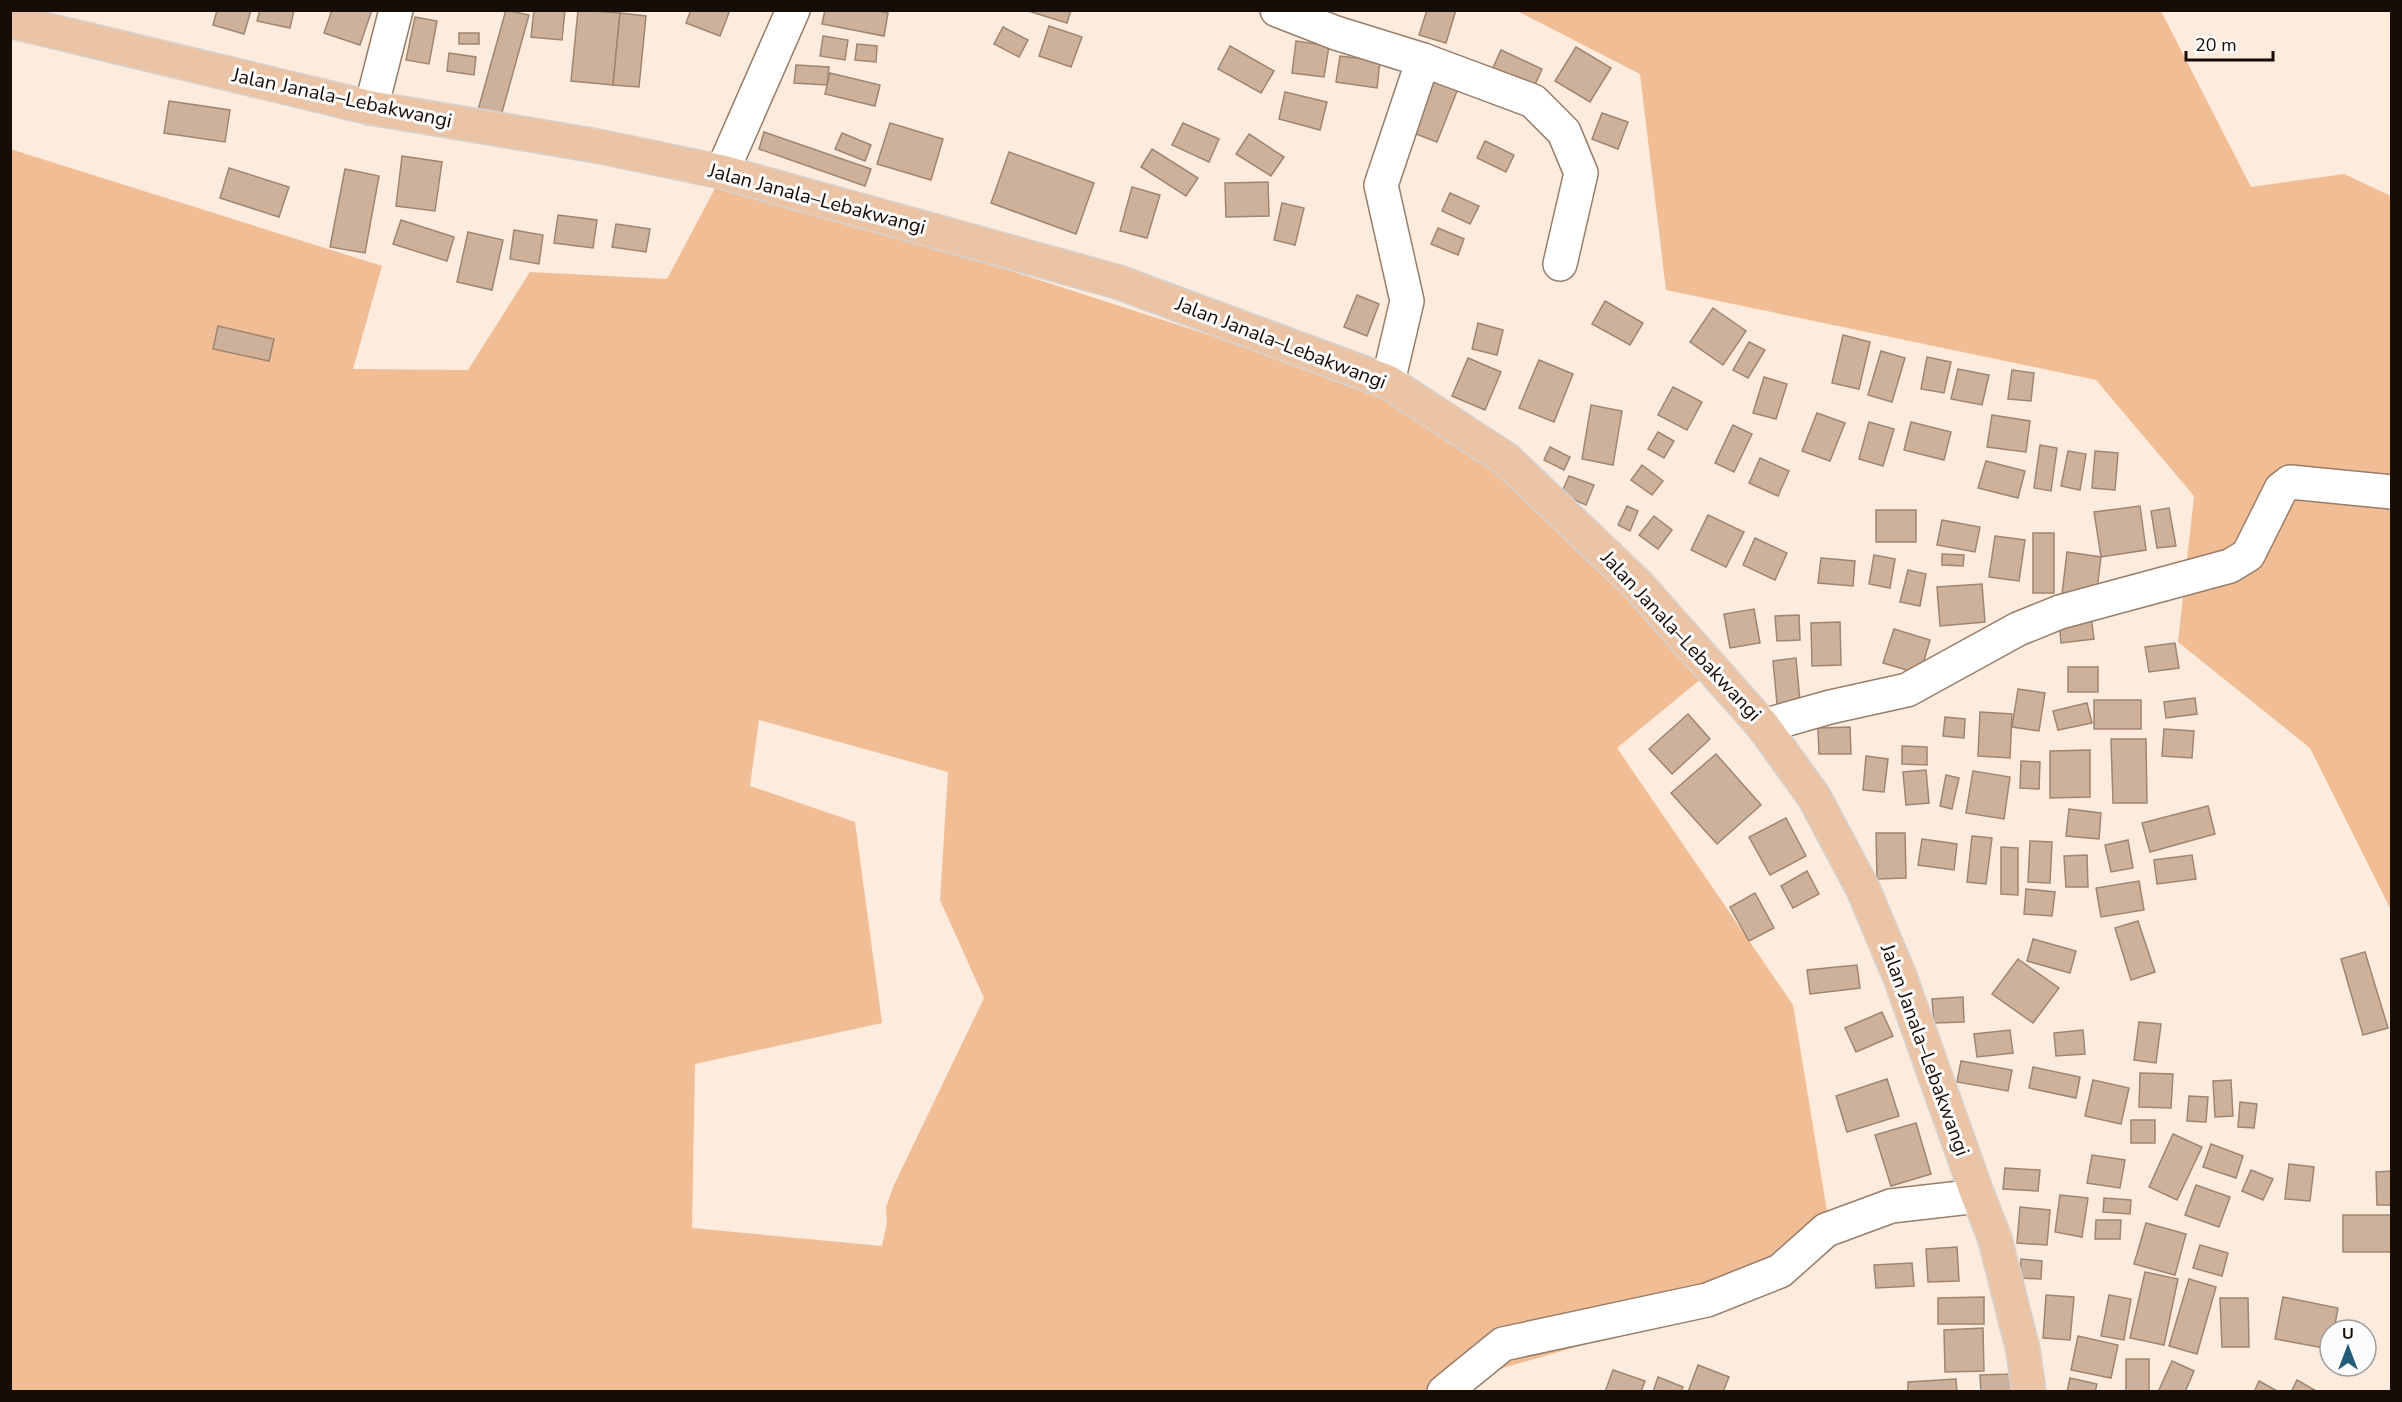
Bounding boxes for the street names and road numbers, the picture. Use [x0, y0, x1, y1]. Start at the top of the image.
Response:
street label: Jalan Janala–Lebakwangi [229, 61, 454, 134]
street label: Jalan Janala–Lebakwangi [704, 157, 929, 241]
street label: Jalan Janala–Lebakwangi [1171, 290, 1390, 396]
street label: Jalan Janala–Lebakwangi [1594, 544, 1767, 727]
street label: Jalan Janala–Lebakwangi [1874, 939, 1976, 1160]

